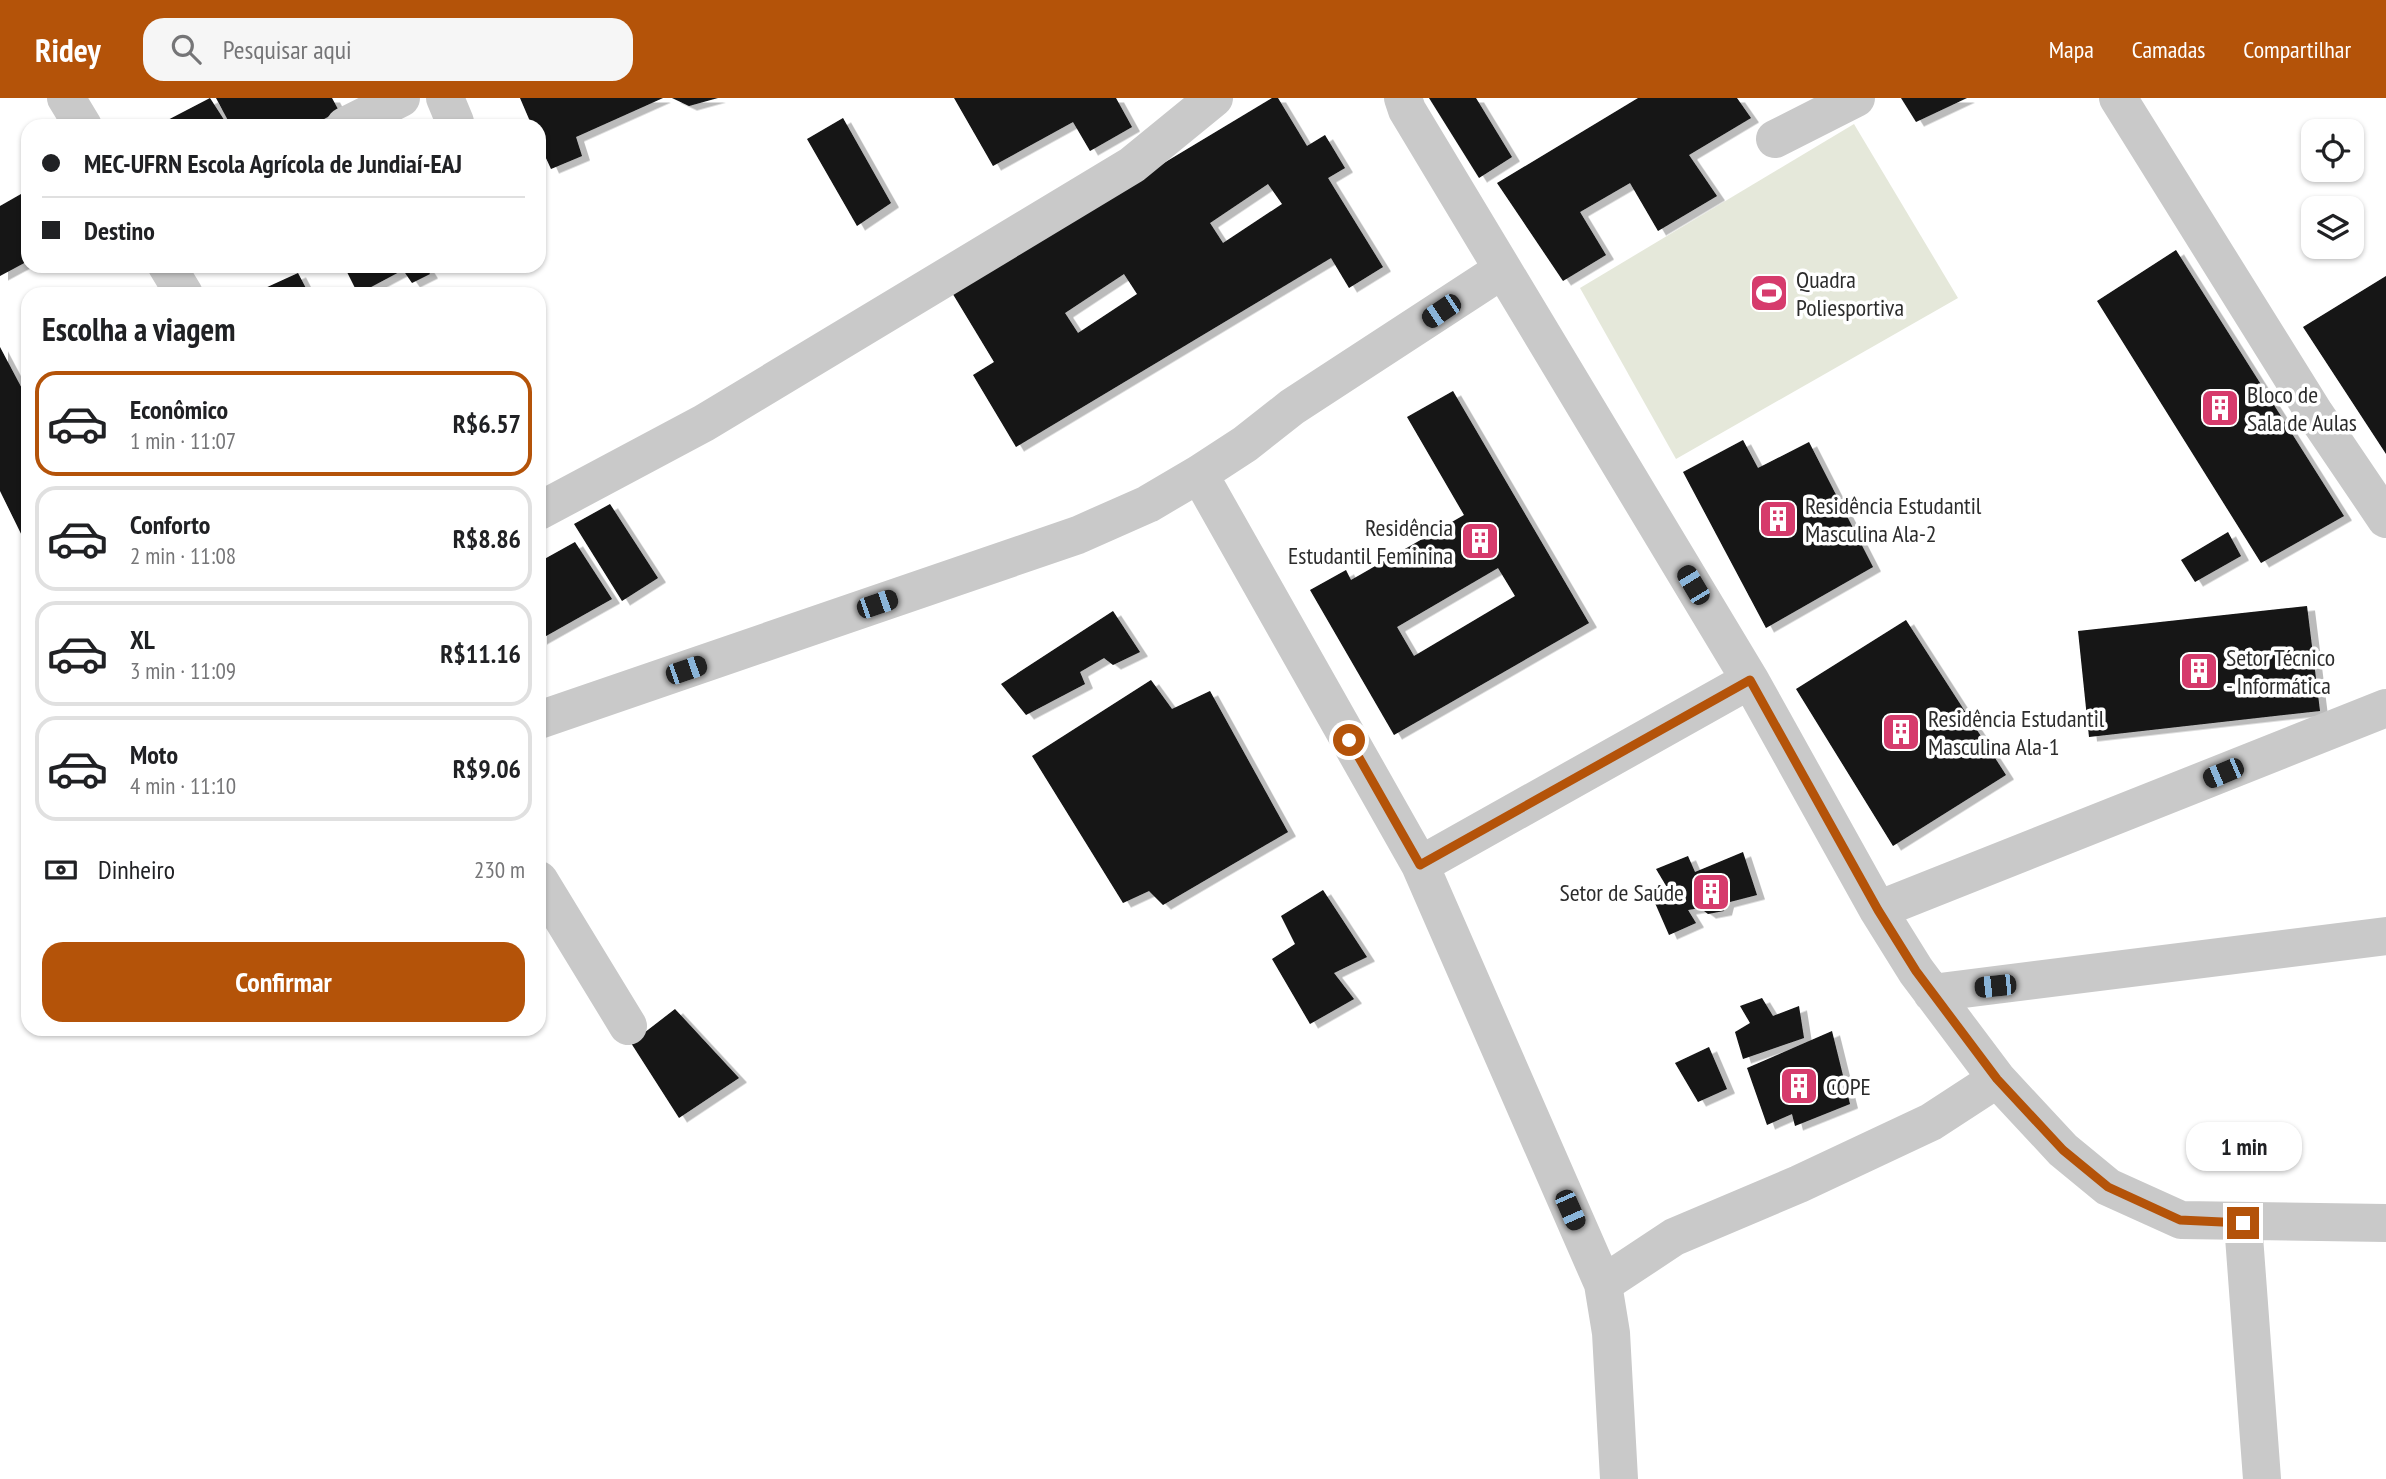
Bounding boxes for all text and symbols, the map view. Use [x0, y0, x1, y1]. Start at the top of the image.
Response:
search box [143, 18, 633, 81]
text: Ridey [35, 28, 101, 71]
icon: search [167, 30, 205, 68]
text: Pesquisar aqui [223, 33, 352, 66]
text: Mapa [2049, 34, 2094, 65]
text: Camadas [2132, 34, 2205, 65]
text: Compartilhar [2243, 34, 2351, 65]
map controls [2301, 119, 2364, 259]
button: locate [2301, 119, 2364, 182]
text: MEC-UFRN Escola Agrícola de Jundiaí-EAJ [84, 147, 462, 180]
button: layers [2301, 196, 2364, 259]
text: Destino [84, 214, 155, 247]
place label: Quadra Poliesportiva [1796, 264, 1904, 323]
sports icon: Quadra Poliesportiva [1748, 272, 1790, 314]
car [1418, 291, 1465, 331]
text: Escolha a viagem [42, 308, 235, 350]
place label: Bloco de Sala de Aulas [2247, 379, 2357, 438]
building icon: Bloco de Sala de Aulas [2199, 387, 2241, 429]
icon: car [46, 392, 109, 455]
text: Econômico [130, 393, 228, 426]
text: R$6.57 [453, 407, 521, 440]
text: 1 min · 11:07 [130, 426, 236, 455]
place label: Residência Estudantil Masculina Ala-2 [1805, 490, 1982, 549]
building icon: Residência Estudantil Masculina Ala-2 [1757, 498, 1799, 540]
icon: car [46, 507, 109, 570]
text: Conforto [130, 508, 210, 541]
place label: Residência Estudantil Feminina [1288, 512, 1453, 571]
building icon: Residência Estudantil Feminina [1459, 520, 1501, 562]
text: R$8.86 [453, 522, 521, 555]
text: 2 min · 11:08 [130, 541, 236, 570]
car [1674, 562, 1713, 608]
car [854, 587, 901, 621]
icon: car [46, 622, 109, 685]
text: XL [130, 623, 155, 656]
text: R$11.16 [440, 637, 521, 670]
place label: Setor Técnico - Informática [2226, 642, 2335, 701]
building icon: Setor Técnico - Informática [2178, 650, 2220, 692]
car [663, 653, 710, 687]
text: 3 min · 11:09 [130, 656, 236, 685]
place label: Residência Estudantil Masculina Ala-1 [1928, 703, 2105, 762]
building icon: Residência Estudantil Masculina Ala-1 [1880, 711, 1922, 753]
route start [1333, 724, 1365, 756]
icon: car [46, 737, 109, 800]
text: Moto [130, 738, 178, 771]
text: R$9.06 [453, 752, 521, 785]
car [2200, 755, 2247, 791]
text: 4 min · 11:10 [130, 771, 236, 800]
icon: cash [42, 851, 80, 889]
text: Dinheiro [98, 853, 175, 886]
text: 230 m [474, 855, 525, 884]
building icon: Setor de Saúde [1690, 871, 1732, 913]
place label: Setor de Saúde [1559, 877, 1684, 908]
button: Confirmar [42, 942, 525, 1022]
car [1974, 973, 2017, 999]
building icon: COPE [1778, 1065, 1820, 1107]
place label: COPE [1826, 1071, 1871, 1102]
callout: 1 min [2185, 1122, 2301, 1170]
text: 1 min [2221, 1132, 2267, 1161]
car [1552, 1187, 1589, 1233]
route end [2227, 1207, 2259, 1239]

